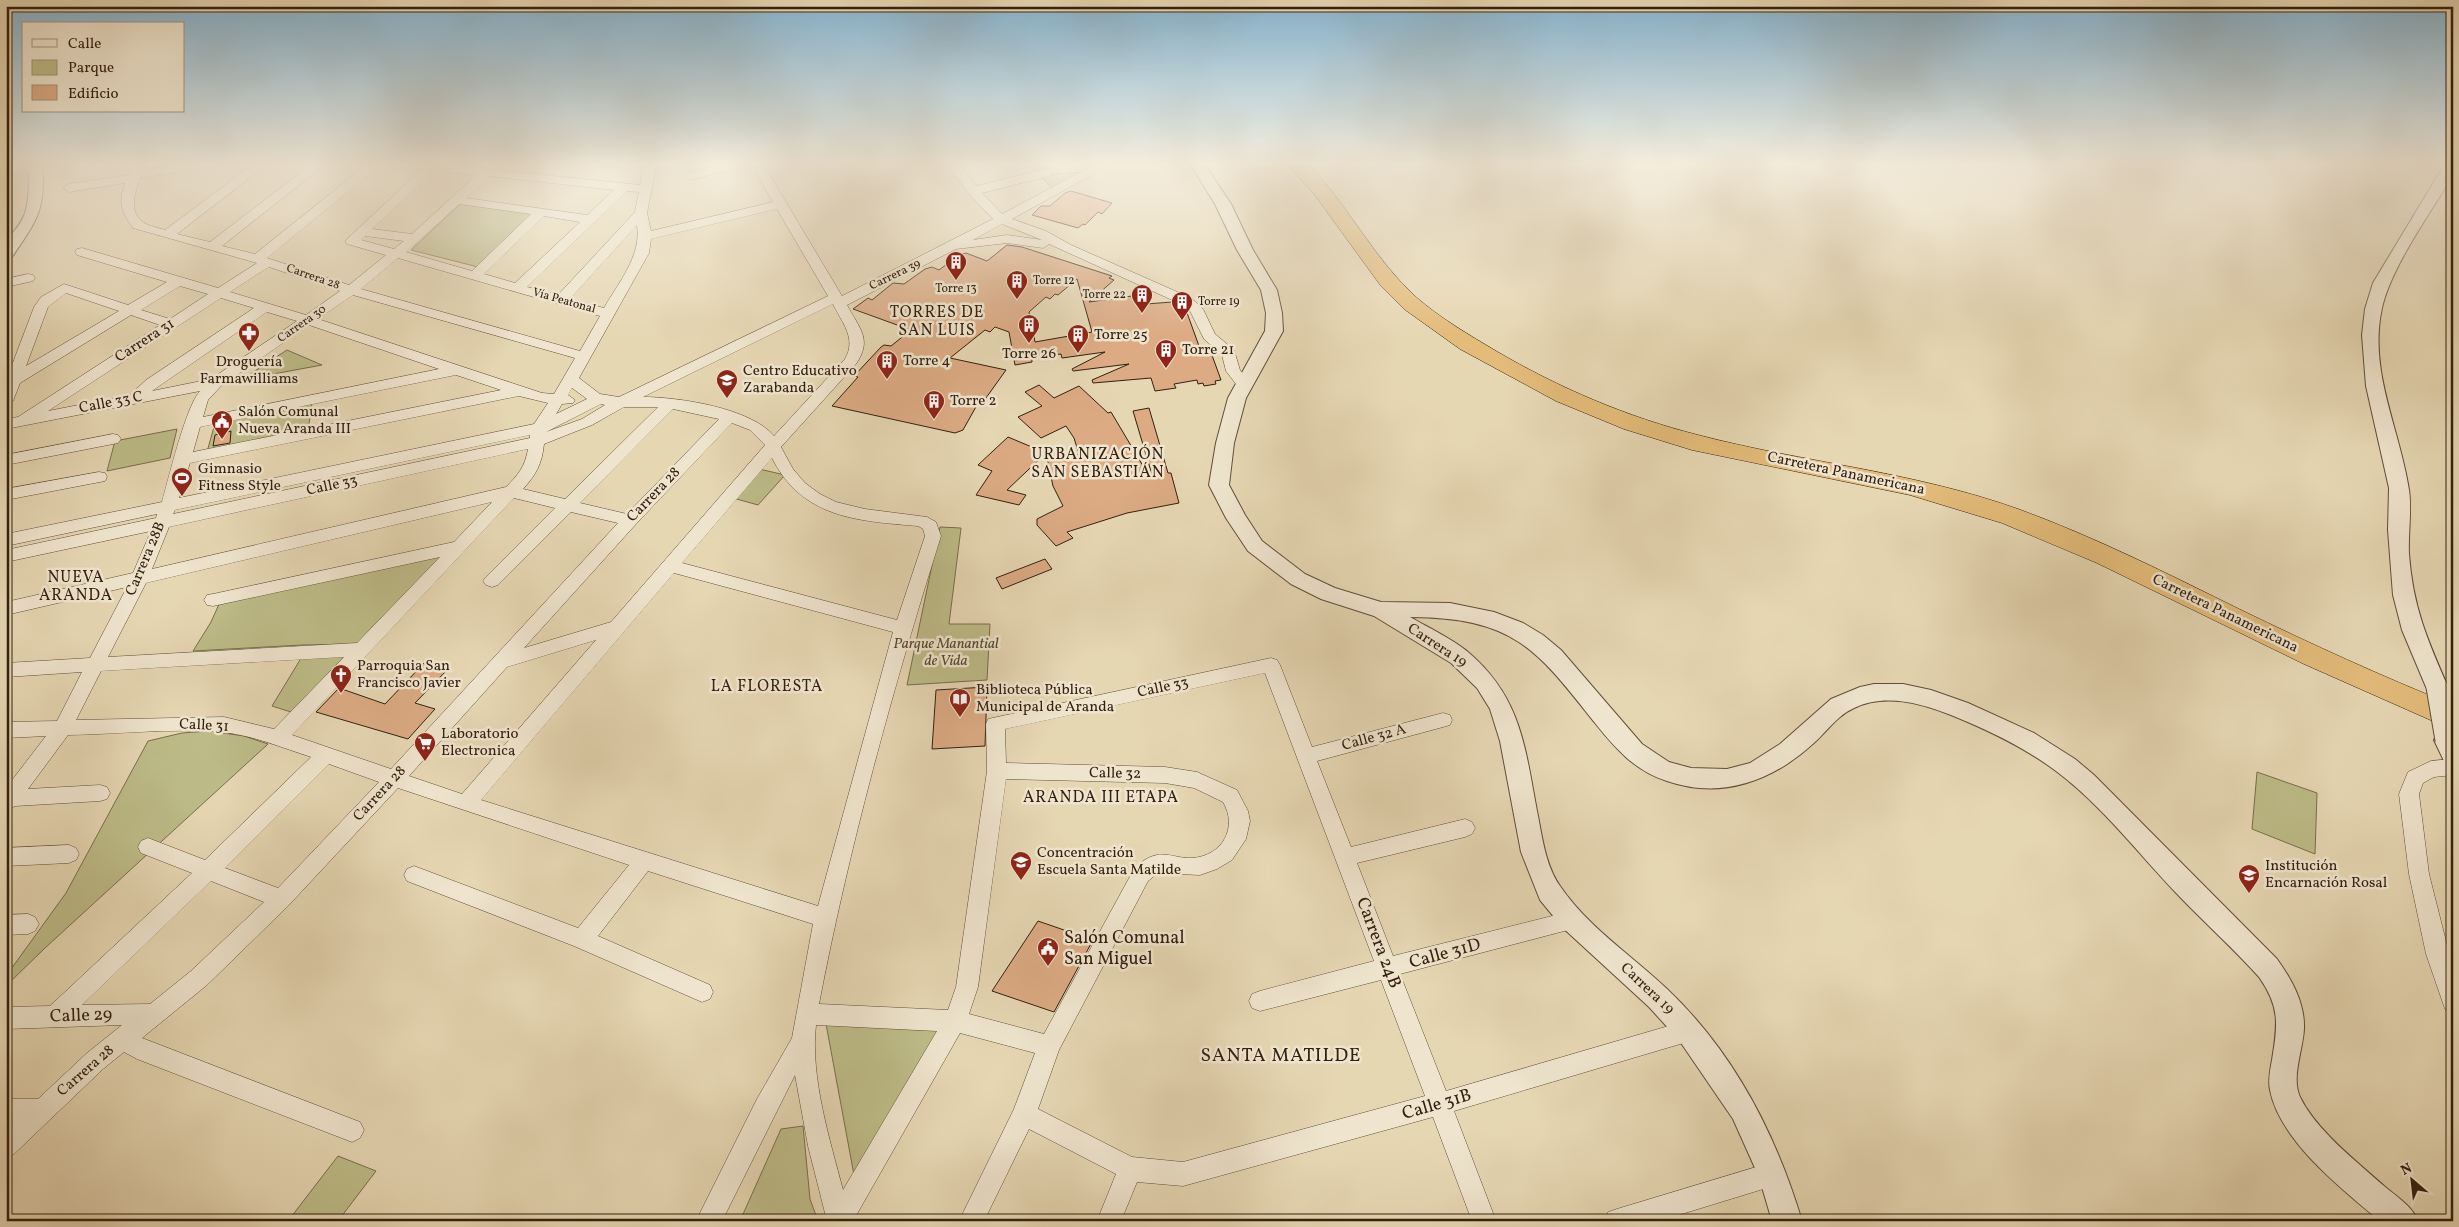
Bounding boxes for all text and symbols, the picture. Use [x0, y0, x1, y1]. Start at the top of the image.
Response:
legend [22, 22, 185, 112]
text: Calle [68, 34, 101, 55]
text: Parque [68, 58, 114, 79]
text: Edificio [68, 84, 119, 105]
building icon: Torre 13 [944, 250, 968, 281]
street label: Carrera 39 [867, 256, 923, 294]
street label: Carrera 28 [284, 260, 342, 294]
building icon: Torre 12 [1005, 269, 1029, 300]
place label: Torre 12 [1033, 273, 1075, 289]
place label: Torre 13 [935, 281, 977, 297]
building icon: Torre 22 [1130, 283, 1154, 314]
street label: Vía Peatonal [531, 284, 598, 318]
place label: Torre 22 [1082, 287, 1126, 303]
building icon: Torre 19 [1170, 290, 1194, 321]
place label: Torre 19 [1198, 294, 1240, 310]
street label: Carrera 30 [274, 301, 330, 347]
district label: TORRES DE SAN LUIS [890, 302, 984, 342]
building icon: Torre 26 [1017, 313, 1041, 344]
street label: Carrera 31 [111, 314, 179, 368]
pharmacy icon: Droguería Farmawilliams [237, 321, 261, 352]
building icon: Torre 25 [1066, 323, 1090, 354]
place label: Torre 25 [1094, 325, 1148, 346]
building icon: Torre 21 [1154, 338, 1178, 369]
place label: Torre 21 [1182, 340, 1234, 361]
place label: Torre 26 [1002, 344, 1056, 365]
building icon: Torre 4 [875, 349, 899, 380]
place label: Torre 4 [903, 351, 950, 372]
place label: Droguería Farmawilliams [200, 352, 298, 390]
place label: Centro Educativo Zarabanda [743, 361, 857, 399]
school or university icon: Centro Educativo Zarabanda [715, 368, 739, 399]
street label: Calle 33 C [77, 387, 145, 419]
building icon: Torre 2 [922, 389, 946, 420]
place label: Torre 2 [950, 391, 996, 412]
place label: Salón Comunal Nueva Aranda III [238, 402, 351, 440]
public building icon: Salón Comunal Nueva Aranda III [210, 409, 234, 440]
district label: URBANIZACIÓN SAN SEBASTIÁN [1031, 444, 1165, 484]
street label: Carretera Panamericana [1765, 447, 1927, 501]
place label: Gimnasio Fitness Style [198, 459, 281, 497]
street label: Carrera 28 [622, 463, 686, 527]
sports icon: Gimnasio Fitness Style [170, 466, 194, 497]
street label: Calle 33 [305, 470, 359, 502]
street label: Carrera 28B [121, 519, 171, 599]
district label: NUEVA ARANDA [39, 567, 113, 607]
street label: Carretera Panamericana [2148, 569, 2302, 659]
street label: Carrera 19 [1403, 619, 1471, 673]
park label: Parque Manantial de Vida [893, 634, 999, 672]
place label: Parroquia San Francisco Javier [357, 656, 461, 694]
church icon: Parroquia San Francisco Javier [329, 663, 353, 694]
street label: Calle 33 [1136, 672, 1190, 704]
district label: LA FLORESTA [711, 676, 823, 698]
place label: Biblioteca Pública Municipal de Aranda [976, 680, 1114, 718]
library icon: Biblioteca Pública Municipal de Aranda [948, 687, 972, 718]
street label: Calle 31 [179, 714, 229, 738]
street label: Calle 32 A [1340, 719, 1409, 757]
place label: Laboratorio Electronica [441, 724, 518, 762]
supermarket icon: Laboratorio Electronica [413, 731, 437, 762]
street label: Carrera 28 [349, 761, 411, 827]
street label: Calle 32 [1089, 763, 1141, 785]
district label: ARANDA III ETAPA [1023, 787, 1179, 809]
place label: Concentración Escuela Santa Matilde [1037, 843, 1181, 881]
school or university icon: Concentración Escuela Santa Matilde [1009, 850, 1033, 881]
place label: Institución Encarnación Rosal [2265, 856, 2387, 894]
school or university icon: Institución Encarnación Rosal [2237, 863, 2261, 894]
street label: Carrera 24B [1349, 894, 1407, 992]
place label: Salón Comunal San Miguel [1064, 926, 1185, 972]
street label: Calle 31D [1407, 932, 1483, 976]
public building icon: Salón Comunal San Miguel [1036, 936, 1060, 967]
street label: Carrera 19 [1615, 958, 1679, 1020]
street label: Calle 29 [49, 1002, 113, 1030]
street label: Carrera 28 [53, 1040, 119, 1102]
district label: SANTA MATILDE [1201, 1043, 1361, 1069]
street label: Calle 31B [1399, 1083, 1475, 1127]
north arrow [2386, 1154, 2436, 1204]
text: N [2398, 1159, 2416, 1181]

